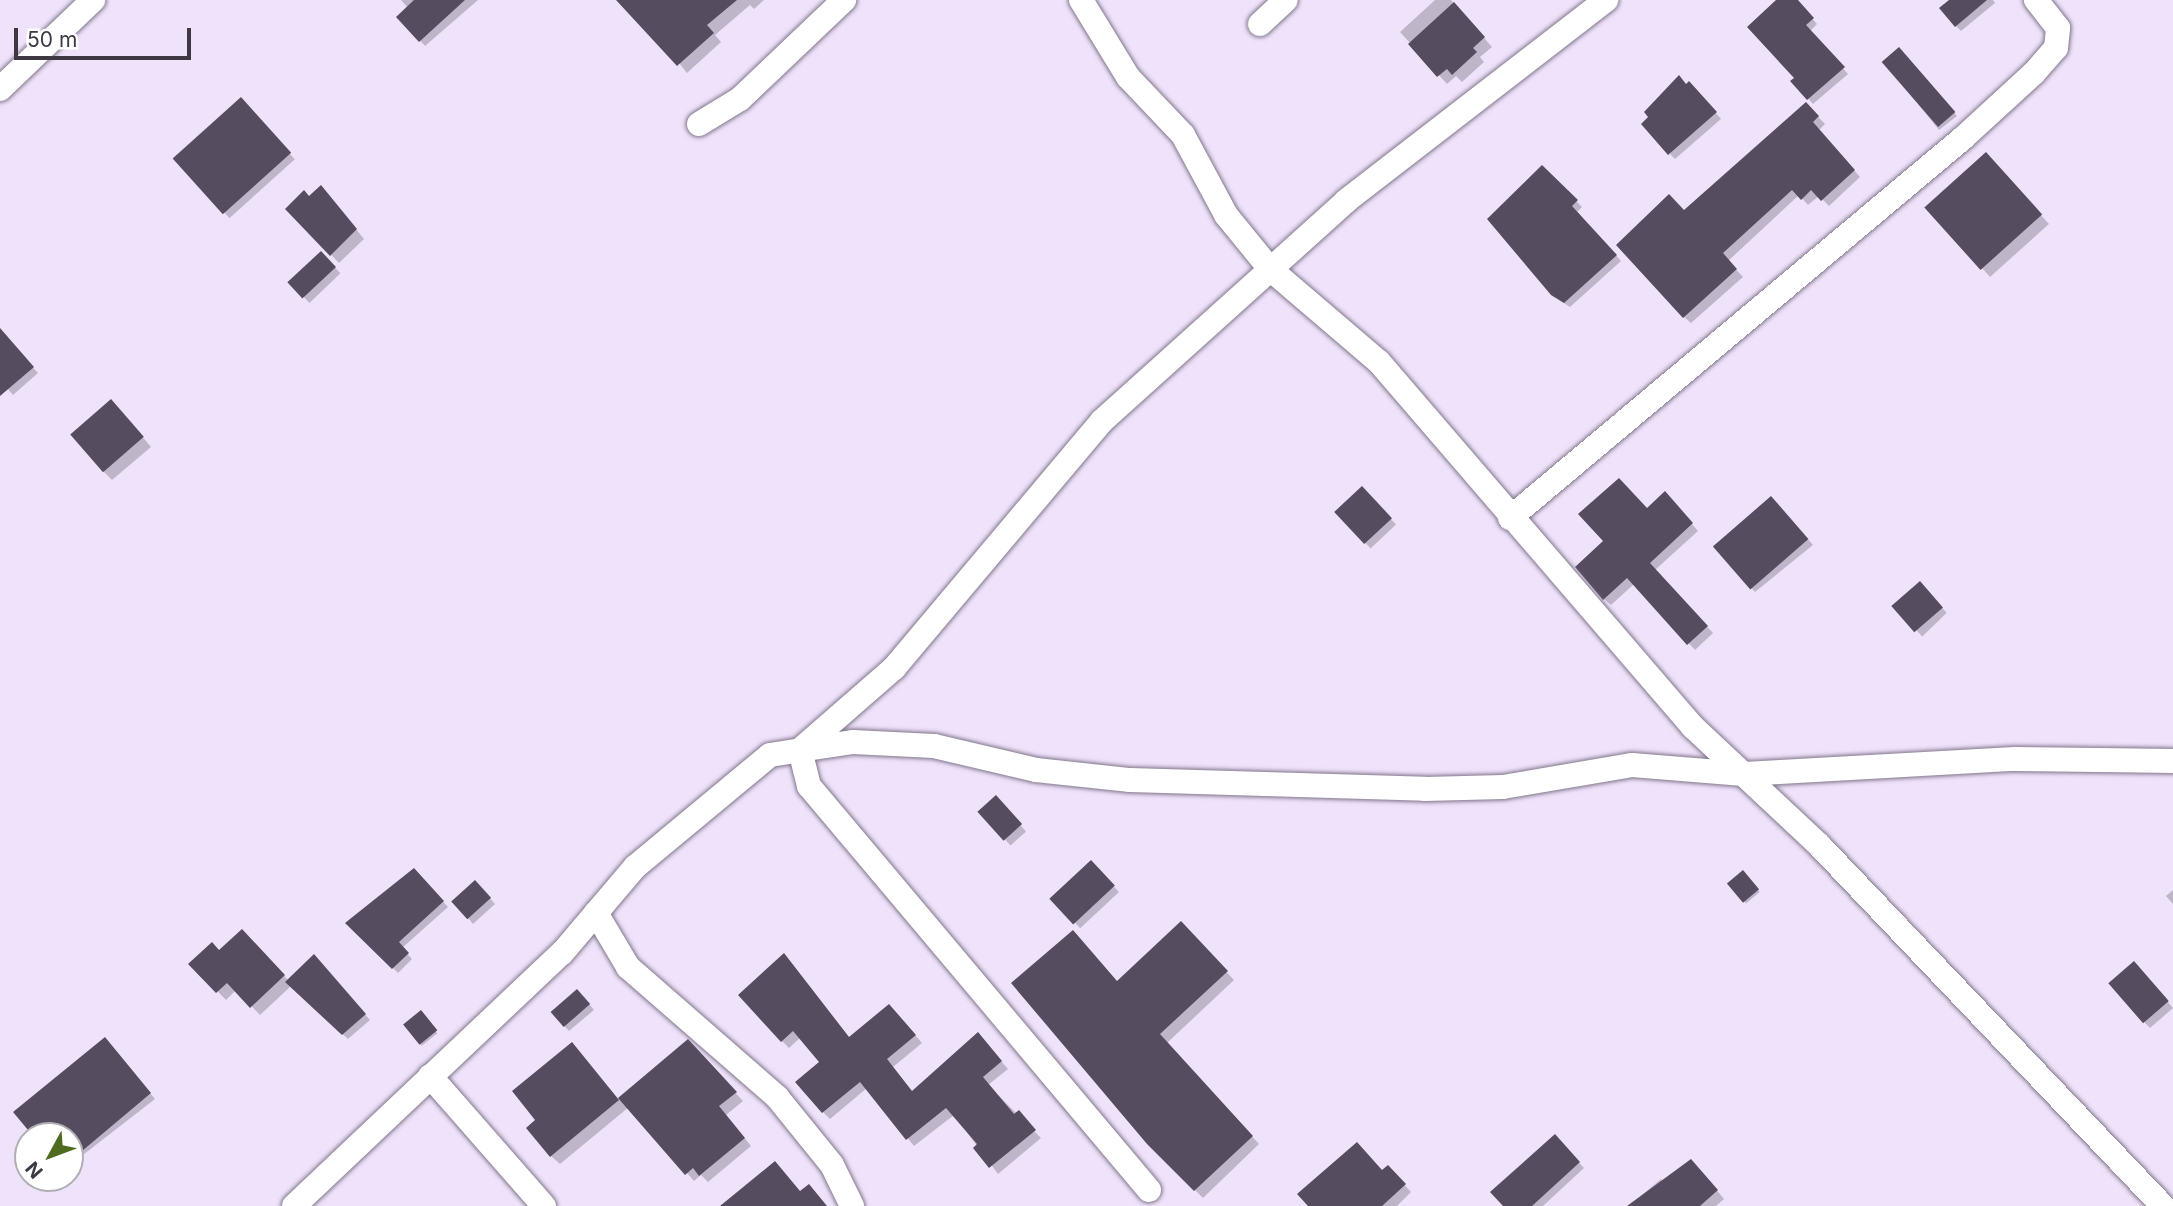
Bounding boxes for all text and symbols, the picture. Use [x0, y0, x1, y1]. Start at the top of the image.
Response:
scale bar [18, 14, 194, 58]
text: 50 m [27, 27, 77, 52]
north arrow [14, 1122, 84, 1192]
text: N [21, 1157, 48, 1183]

